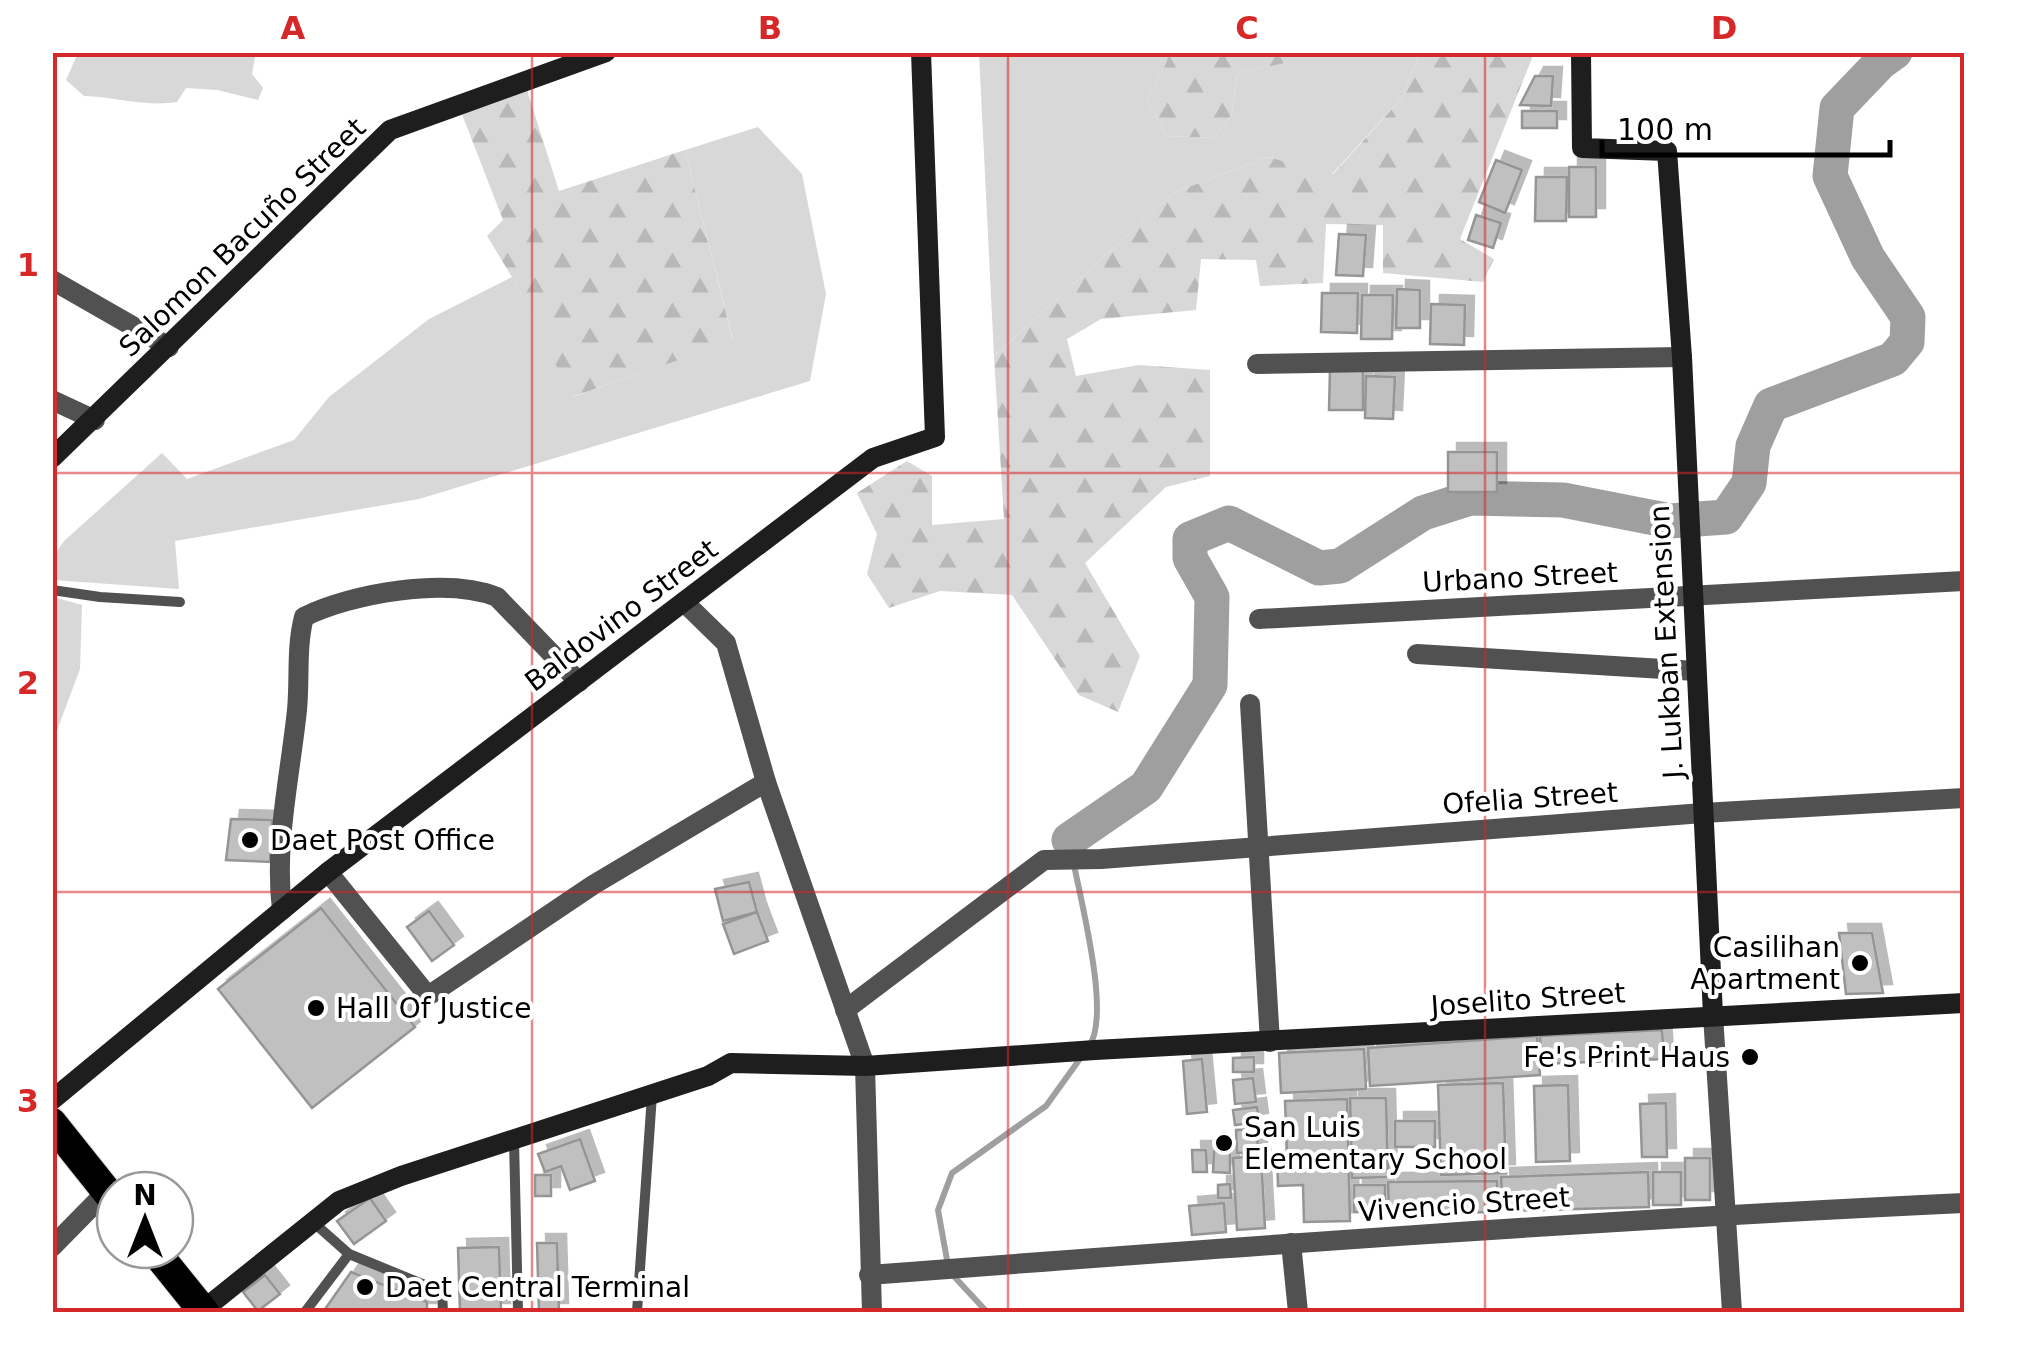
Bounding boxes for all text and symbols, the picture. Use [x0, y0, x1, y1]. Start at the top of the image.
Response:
text: A [281, 9, 306, 47]
text: B [758, 9, 782, 47]
text: C [1235, 9, 1259, 47]
text: D [1711, 9, 1737, 47]
scale bar [1602, 95, 1890, 157]
street label: Salomon Bacuño Street [112, 111, 372, 364]
text: 100 m [1617, 112, 1713, 147]
text: 1 [17, 246, 39, 284]
street label: J. Lukban Extension [1643, 504, 1690, 782]
street label: Baldovino Street [519, 532, 724, 698]
street label: Urbano Street [1421, 556, 1619, 599]
text: 2 [17, 664, 39, 702]
street label: Ofelia Street [1441, 776, 1619, 821]
place label: Daet Post Office [270, 824, 495, 857]
marker: Daet Post Office [239, 829, 261, 851]
place label: Casilihan Apartment [1690, 931, 1840, 996]
marker: Casilihan Apartment [1849, 952, 1871, 974]
street label: Joselito Street [1428, 976, 1626, 1023]
place label: Hall Of Justice [336, 992, 531, 1025]
marker: Hall Of Justice [305, 997, 327, 1019]
place label: Fe's Print Haus [1523, 1041, 1730, 1074]
marker: Fe's Print Haus [1739, 1046, 1761, 1068]
text: 3 [17, 1082, 39, 1120]
place label: San Luis Elementary School [1244, 1111, 1507, 1176]
marker: San Luis Elementary School [1213, 1132, 1235, 1154]
north arrow [95, 1170, 195, 1270]
text: N [133, 1179, 157, 1212]
street label: Vivencio Street [1357, 1181, 1571, 1228]
place label: Daet Central Terminal [385, 1271, 690, 1304]
marker: Daet Central Terminal [354, 1276, 376, 1298]

